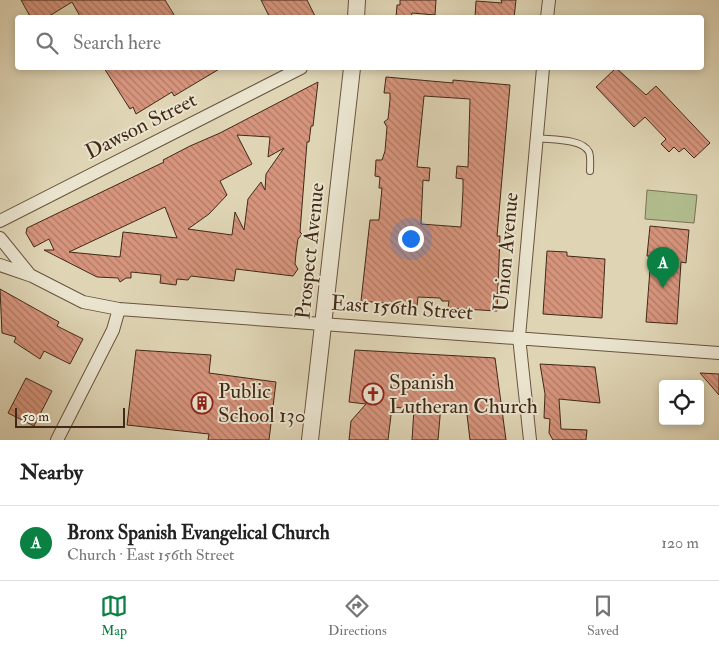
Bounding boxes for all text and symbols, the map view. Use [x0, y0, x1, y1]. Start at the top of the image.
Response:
search box [15, 15, 704, 70]
icon: search [33, 29, 61, 57]
text: Search here [73, 31, 161, 55]
street label: Dawson Street [81, 86, 201, 166]
street label: Prospect Avenue [289, 181, 331, 321]
street label: Union Avenue [487, 191, 525, 313]
your location [398, 226, 424, 252]
pin: A [647, 247, 679, 288]
street label: East 156th Street [330, 290, 474, 326]
place label: Spanish Lutheran Church [389, 369, 538, 420]
place label: Public School 130 [218, 378, 305, 429]
map controls [659, 380, 704, 425]
button: locate [659, 380, 704, 425]
church icon: Spanish Lutheran Church [361, 382, 385, 406]
building icon: Public School 130 [190, 391, 214, 415]
scale bar [15, 405, 125, 428]
text: 50 m [22, 408, 49, 425]
text: Nearby [20, 459, 83, 486]
text: Bronx Spanish Evangelical Church [67, 521, 330, 545]
text: A [31, 533, 41, 553]
text: 120 m [661, 533, 699, 553]
text: Church · East 156th Street [67, 545, 234, 565]
tab: Map [100, 592, 128, 639]
tab: Directions [328, 592, 387, 639]
tab: Saved [587, 592, 619, 639]

